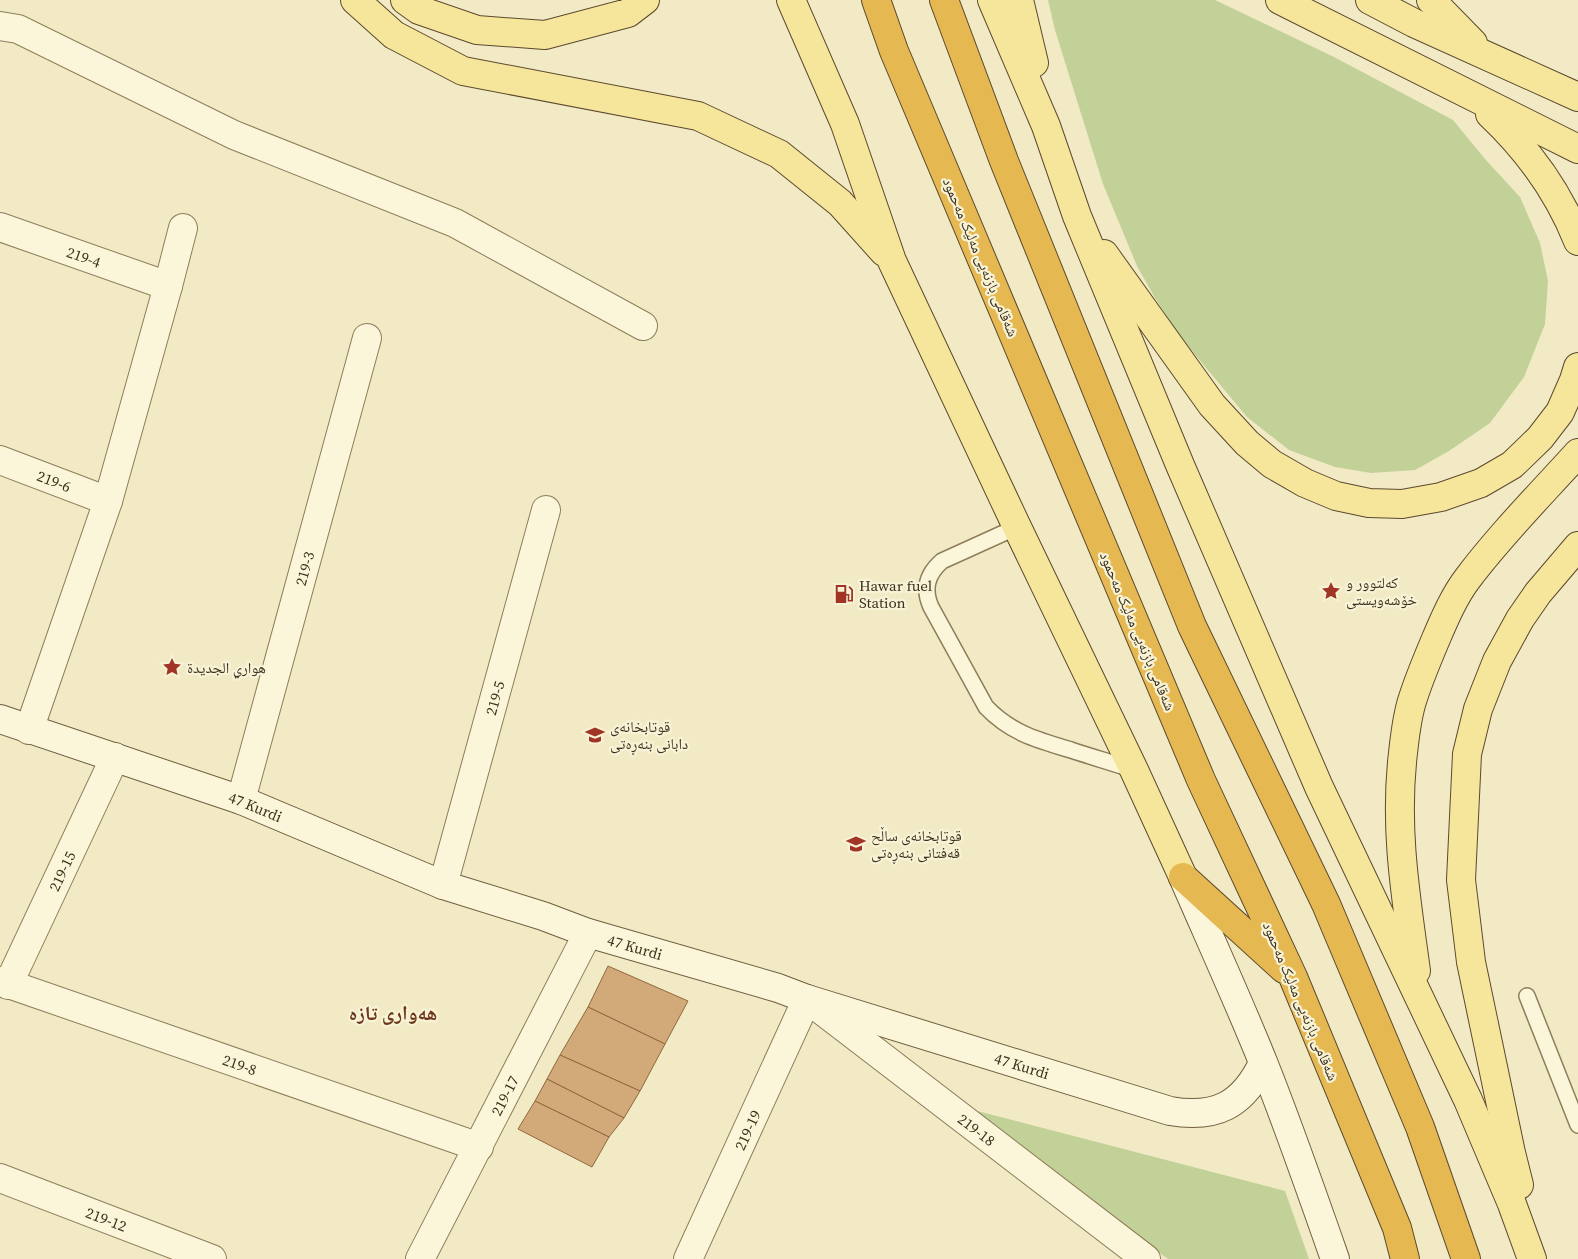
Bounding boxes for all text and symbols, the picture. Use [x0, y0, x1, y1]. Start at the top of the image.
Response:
street label: شەقامی بازنەیی مەلیک مەحمود [938, 174, 1024, 340]
street label: 219-4 [64, 241, 104, 272]
street label: 219-6 [34, 465, 74, 497]
street label: شەقامی بازنەیی مەلیک مەحمود [1095, 548, 1181, 714]
street label: 219-3 [289, 549, 319, 588]
place label: کەلتوور و خۆشەویستی [1346, 572, 1417, 610]
place label: Hawar fuel Station [859, 575, 933, 613]
place icon: کەلتوور و خۆشەویستی [1320, 580, 1342, 602]
fuel station icon: Hawar fuel Station [833, 583, 855, 605]
place icon: هواري الجديدة [161, 656, 183, 678]
place label: هواري الجديدة [187, 657, 266, 679]
street label: 219-5 [480, 678, 509, 717]
place label: قوتابخانەی دابانی بنەڕەتی [610, 716, 688, 756]
school or university icon: قوتابخانەی دابانی بنەڕەتی [584, 724, 606, 746]
street label: 47 Kurdi [226, 786, 285, 827]
place label: قوتابخانەی ساڵح قەفتانی بنەڕەتی [871, 825, 962, 865]
school or university icon: قوتابخانەی ساڵح قەفتانی بنەڕەتی [845, 833, 867, 855]
street label: 219-15 [43, 847, 80, 895]
street label: شەقامی بازنەیی مەلیک مەحمود [1258, 918, 1344, 1084]
street label: 47 Kurdi [605, 929, 665, 964]
district label: هەواری تازە [349, 999, 437, 1027]
street label: 47 Kurdi [992, 1047, 1052, 1084]
street label: 219-8 [220, 1049, 260, 1080]
street label: 219-17 [485, 1072, 523, 1119]
street label: 219-19 [729, 1106, 765, 1153]
street label: 219-18 [954, 1108, 1000, 1150]
street label: 219-12 [83, 1201, 130, 1236]

